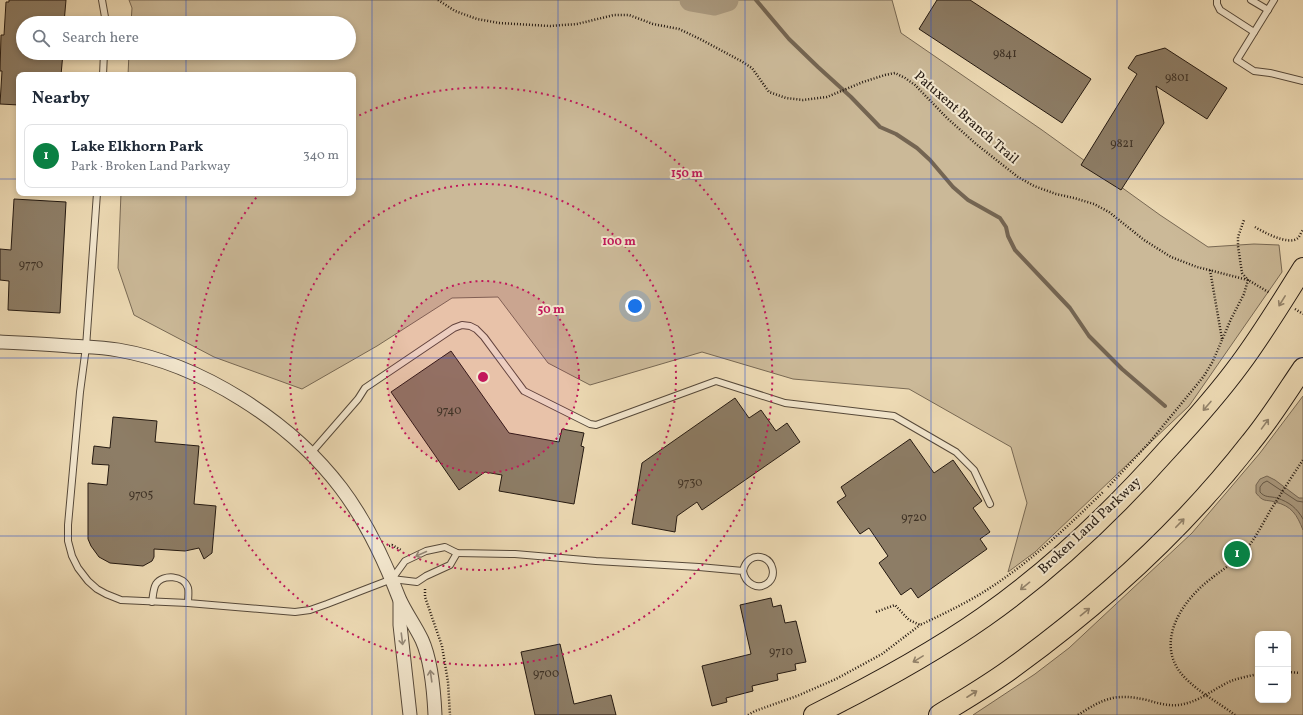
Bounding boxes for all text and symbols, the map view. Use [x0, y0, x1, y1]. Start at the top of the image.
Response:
search box [16, 16, 356, 60]
icon: search [30, 27, 52, 49]
text: Search here [62, 28, 139, 49]
house number: 9841 [993, 46, 1017, 62]
street label: Patuxent Branch Trail [910, 67, 1022, 169]
house number: 9801 [1165, 70, 1189, 86]
text: Nearby [32, 87, 90, 110]
house number: 9821 [1110, 136, 1134, 152]
text: Lake Elkhorn Park [71, 137, 203, 158]
text: 1 [43, 147, 49, 165]
text: 340 m [303, 147, 339, 165]
text: Park · Broken Land Parkway [71, 158, 230, 176]
text: 150 m [671, 166, 703, 182]
text: 100 m [602, 234, 636, 250]
house number: 9770 [19, 257, 43, 273]
one-way arrow [1278, 295, 1286, 307]
your location [625, 296, 645, 316]
text: 50 m [537, 302, 565, 318]
centre of rings [476, 370, 490, 384]
one-way arrow [1202, 401, 1211, 411]
house number: 9740 [437, 403, 461, 419]
one-way arrow [1261, 419, 1269, 430]
street label: Broken Land Parkway [1034, 473, 1146, 579]
house number: 9730 [678, 475, 702, 491]
house number: 9705 [129, 487, 153, 503]
house number: 9720 [901, 510, 927, 526]
one-way arrow [1176, 518, 1185, 528]
pin: 1 [1224, 539, 1250, 569]
one-way arrow [415, 551, 427, 558]
one-way arrow [1019, 581, 1030, 590]
one-way arrow [1080, 607, 1091, 616]
map controls [1255, 631, 1291, 703]
button: + [1255, 631, 1291, 667]
one-way arrow [398, 632, 405, 645]
house number: 9710 [769, 644, 793, 660]
one-way arrow [912, 656, 924, 664]
house number: 9700 [533, 666, 559, 682]
button: − [1255, 667, 1291, 703]
one-way arrow [427, 670, 435, 683]
one-way arrow [966, 690, 978, 698]

